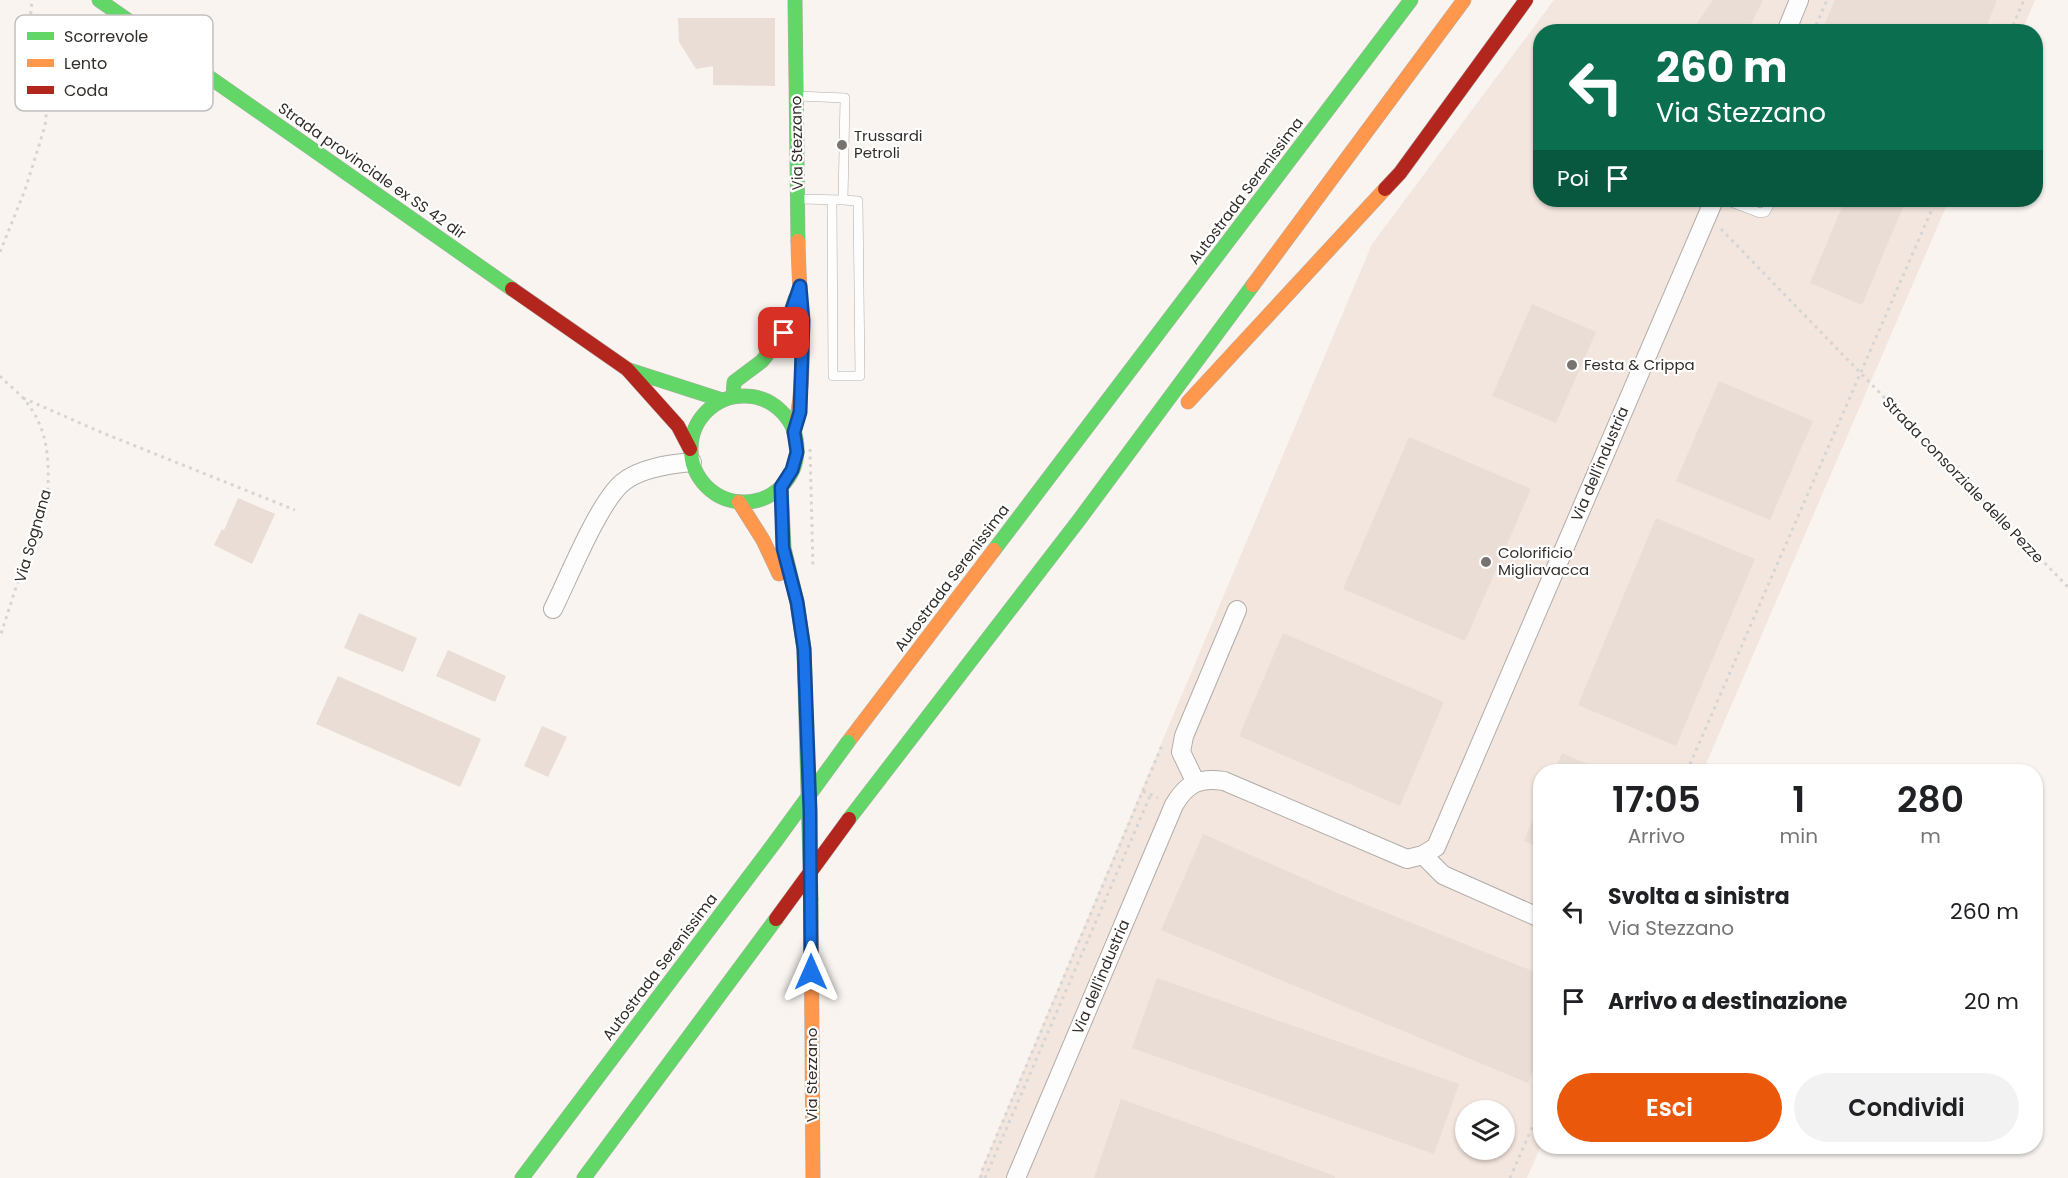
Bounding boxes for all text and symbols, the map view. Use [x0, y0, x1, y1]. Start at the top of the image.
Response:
legend [15, 15, 213, 111]
text: Scorrevole [64, 25, 148, 48]
text: 260 m [1656, 38, 1788, 97]
icon: left [1557, 48, 1635, 126]
text: Lento [64, 52, 107, 75]
text: Coda [64, 79, 108, 102]
text: Via Stezzano [1656, 94, 1826, 131]
street label: Via Stezzano [785, 96, 808, 190]
street label: Strada provinciale ex SS 42 dir [274, 98, 471, 244]
street label: Autostrada Serenissima [1183, 113, 1308, 269]
place label: Trussardi Petroli [854, 125, 923, 163]
marker: Trussardi Petroli [835, 138, 849, 152]
icon: arrive [1601, 162, 1634, 195]
text: Poi [1557, 163, 1589, 194]
pin [758, 307, 809, 358]
icon: arrive [767, 316, 800, 349]
place label: Festa & Crippa [1584, 354, 1695, 375]
marker: Festa & Crippa [1565, 358, 1579, 372]
street label: Strada consorziale delle Pezze [1878, 392, 2049, 568]
street label: Via dell'industria [1566, 403, 1633, 524]
street label: Via Sognana [9, 487, 56, 585]
street label: Autostrada Serenissima [889, 500, 1014, 656]
place label: Colorificio Migliavacca [1498, 542, 1589, 580]
marker: Colorificio Migliavacca [1479, 555, 1493, 569]
text: 17:05 [1612, 774, 1701, 825]
text: 1 [1792, 774, 1805, 825]
text: 280 [1897, 774, 1964, 825]
text: Arrivo [1628, 822, 1685, 850]
text: min [1780, 822, 1818, 850]
text: m [1920, 822, 1941, 850]
text: Svolta a sinistra [1608, 881, 1790, 912]
street label: Autostrada Serenissima [597, 889, 722, 1045]
icon: left [1557, 895, 1590, 928]
text: 260 m [1950, 896, 2019, 927]
text: Via Stezzano [1608, 914, 1734, 942]
street label: Via dell'industria [1067, 916, 1134, 1037]
position arrow [779, 940, 843, 1004]
icon: arrive [1557, 985, 1590, 1018]
text: Arrivo a destinazione [1608, 986, 1847, 1017]
text: 20 m [1964, 986, 2019, 1017]
street label: Via Stezzano [801, 1028, 822, 1122]
button: Esci [1557, 1073, 1782, 1142]
button: Condividi [1794, 1073, 2019, 1142]
map controls [1455, 1100, 1515, 1160]
button: layers [1455, 1100, 1515, 1160]

